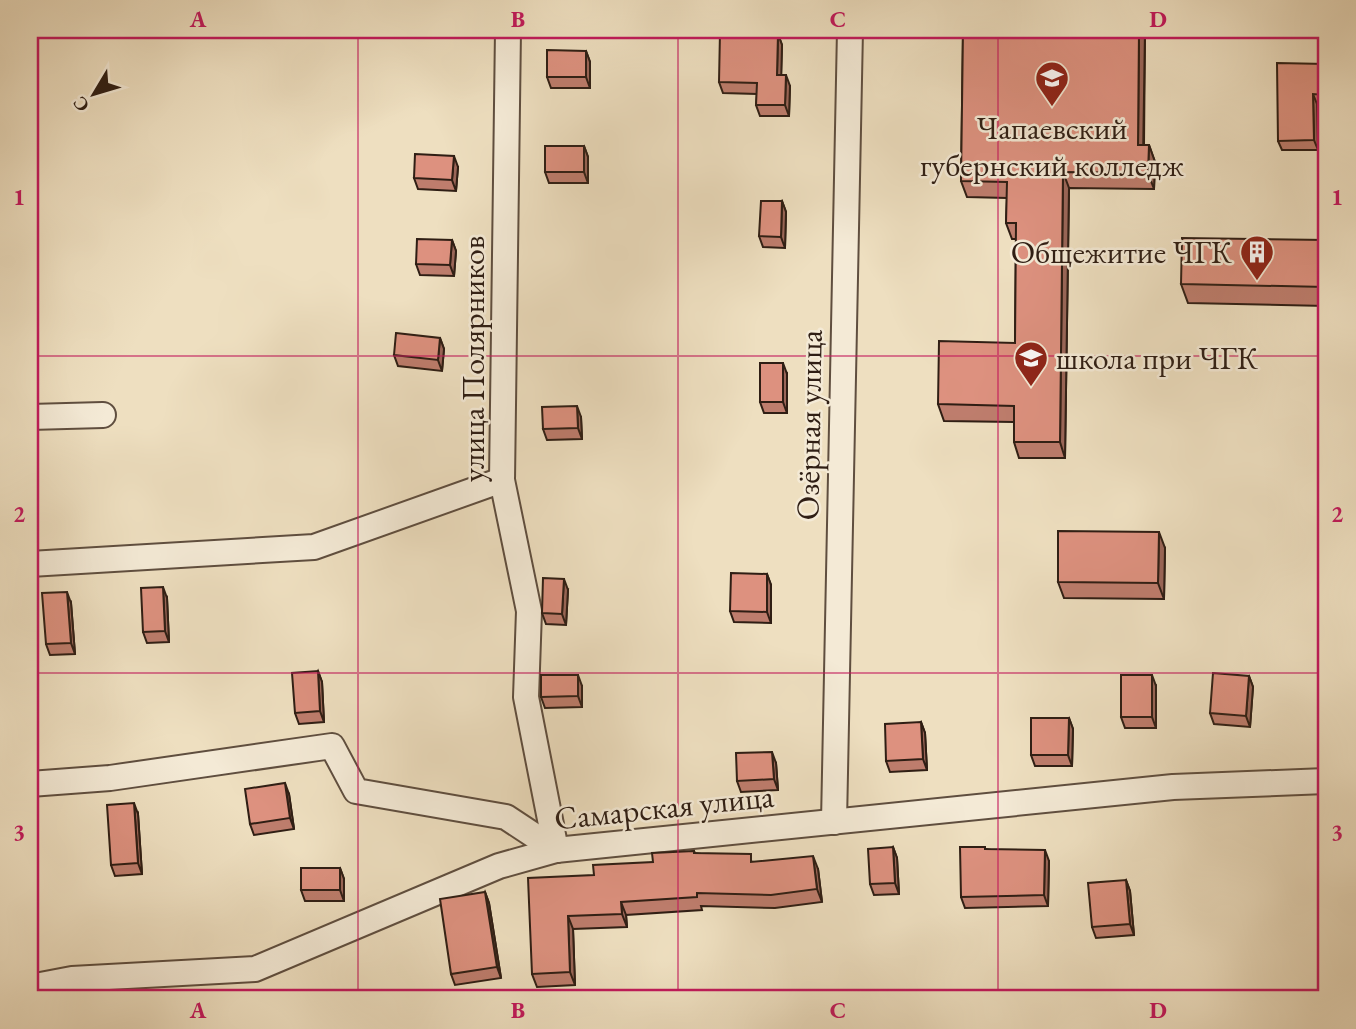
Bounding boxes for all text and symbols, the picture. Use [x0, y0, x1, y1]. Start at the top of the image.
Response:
text: A [189, 4, 207, 34]
text: B [511, 4, 525, 34]
text: C [830, 4, 846, 34]
text: D [1149, 4, 1167, 34]
school or university icon: Чапаевский губернский колледж [1033, 59, 1071, 108]
north arrow [60, 60, 130, 130]
text: С [67, 91, 95, 117]
place label: Чапаевский губернский колледж [920, 107, 1184, 186]
text: 1 [13, 182, 25, 212]
text: 1 [1331, 182, 1343, 212]
place label: Общежитие ЧГК [1011, 231, 1233, 273]
building icon: Общежитие ЧГК [1238, 233, 1276, 282]
street label: улица Полярников [452, 236, 494, 482]
street label: Озёрная улица [786, 329, 832, 521]
place label: школа при ЧГК [1056, 337, 1259, 379]
school or university icon: школа при ЧГК [1012, 339, 1050, 388]
text: 2 [13, 499, 25, 529]
text: 2 [1331, 499, 1343, 529]
street label: Самарская улица [552, 775, 776, 839]
text: 3 [13, 817, 25, 847]
text: 3 [1331, 817, 1343, 847]
text: A [189, 995, 207, 1025]
text: B [511, 995, 525, 1025]
text: C [830, 995, 846, 1025]
text: D [1149, 995, 1167, 1025]

